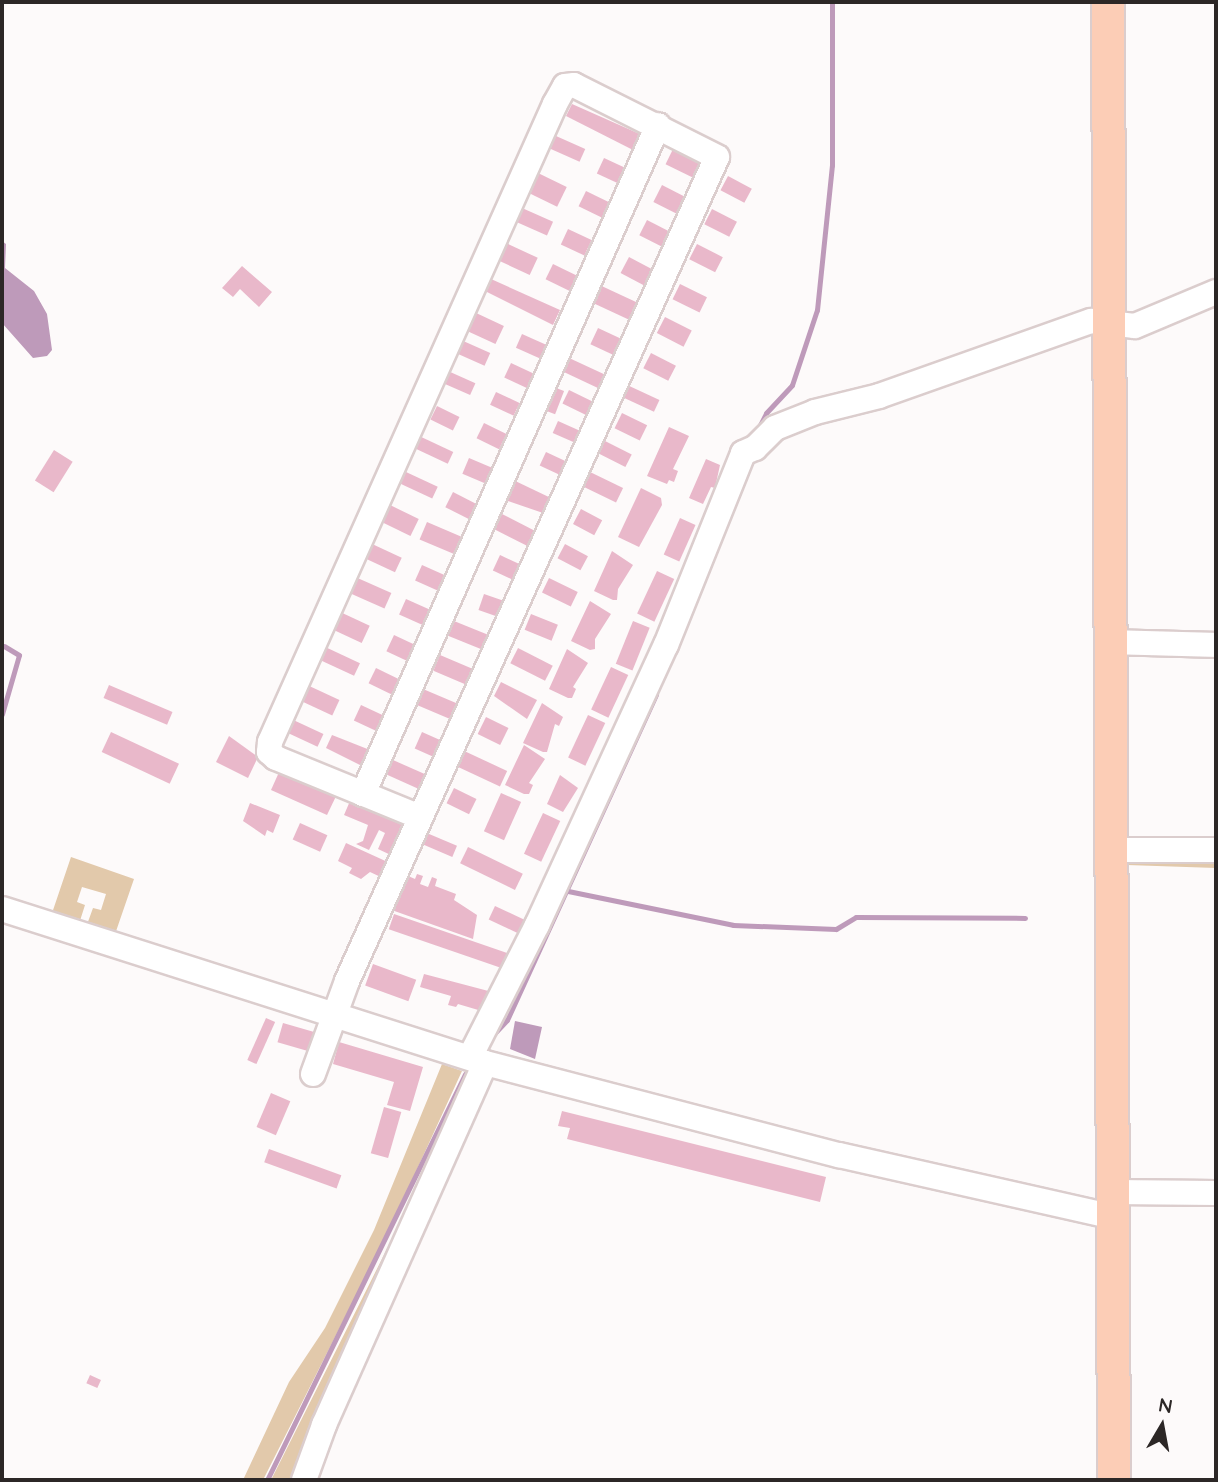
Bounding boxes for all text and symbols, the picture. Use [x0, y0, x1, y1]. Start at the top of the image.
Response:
north arrow [1127, 1391, 1197, 1461]
text: N [1157, 1392, 1175, 1418]

